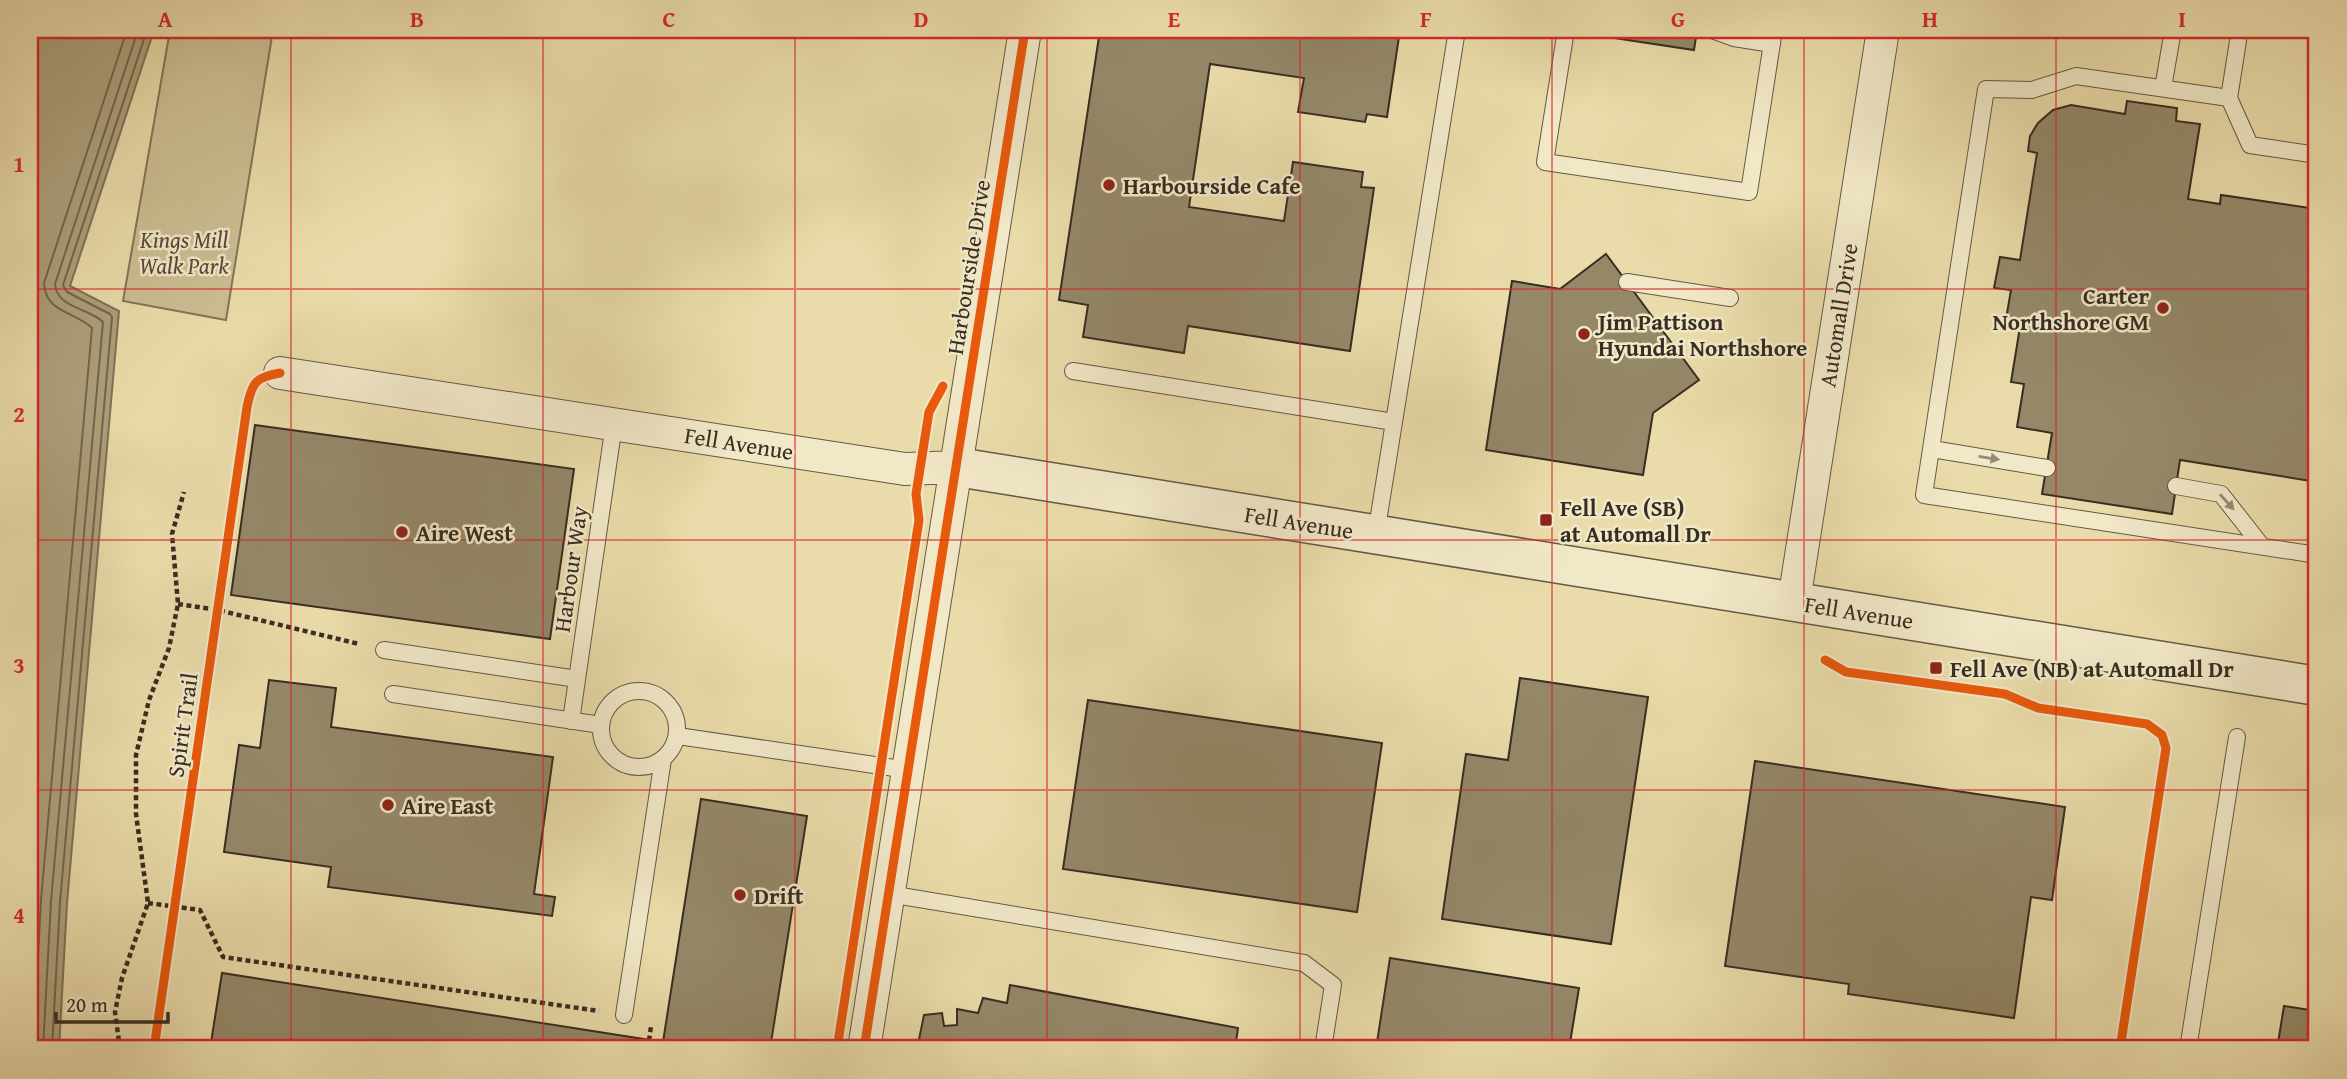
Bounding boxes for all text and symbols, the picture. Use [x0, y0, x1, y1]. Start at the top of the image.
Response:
text: A [158, 2, 173, 35]
text: B [410, 2, 424, 35]
text: C [662, 2, 676, 35]
text: D [914, 2, 929, 35]
text: E [1168, 2, 1180, 35]
text: F [1420, 2, 1432, 35]
text: G [1671, 2, 1685, 35]
text: H [1922, 2, 1938, 35]
text: I [2178, 2, 2186, 35]
text: 1 [13, 147, 25, 180]
place label: Harbourside Cafe [1123, 169, 1301, 202]
street label: Harbourside Drive [938, 177, 998, 357]
marker: Harbourside Cafe [1101, 177, 1117, 193]
park label: Kings Mill Walk Park [139, 223, 229, 282]
street label: Automall Drive [1810, 241, 1866, 389]
place label: Carter Northshore GM [1992, 279, 2149, 338]
marker: Carter Northshore GM [2155, 300, 2171, 316]
place label: Jim Pattison Hyundai Northshore [1594, 305, 1807, 364]
marker: Jim Pattison Hyundai Northshore [1576, 326, 1592, 342]
text: 2 [13, 397, 25, 430]
street label: Fell Avenue [682, 418, 796, 468]
one-way arrow [1978, 453, 2000, 464]
place label: Fell Ave (SB) at Automall Dr [1560, 491, 1711, 550]
one-way arrow [2219, 493, 2235, 511]
street label: Fell Avenue [1242, 497, 1356, 547]
street label: Harbour Way [545, 503, 595, 634]
marker: Fell Ave (SB) at Automall Dr [1538, 512, 1554, 528]
place label: Aire West [416, 516, 513, 549]
marker: Aire West [394, 524, 410, 540]
street label: Fell Avenue [1802, 587, 1916, 637]
text: 3 [13, 648, 25, 681]
place label: Fell Ave (NB) at Automall Dr [1950, 652, 2234, 685]
marker: Fell Ave (NB) at Automall Dr [1928, 660, 1944, 676]
street label: Spirit Trail [158, 671, 206, 779]
place label: Aire East [402, 789, 493, 822]
marker: Aire East [380, 797, 396, 813]
place label: Drift [754, 879, 804, 912]
marker: Drift [732, 887, 748, 903]
text: 4 [13, 898, 25, 931]
scale bar [56, 981, 168, 1025]
text: 20 m [66, 989, 108, 1020]

